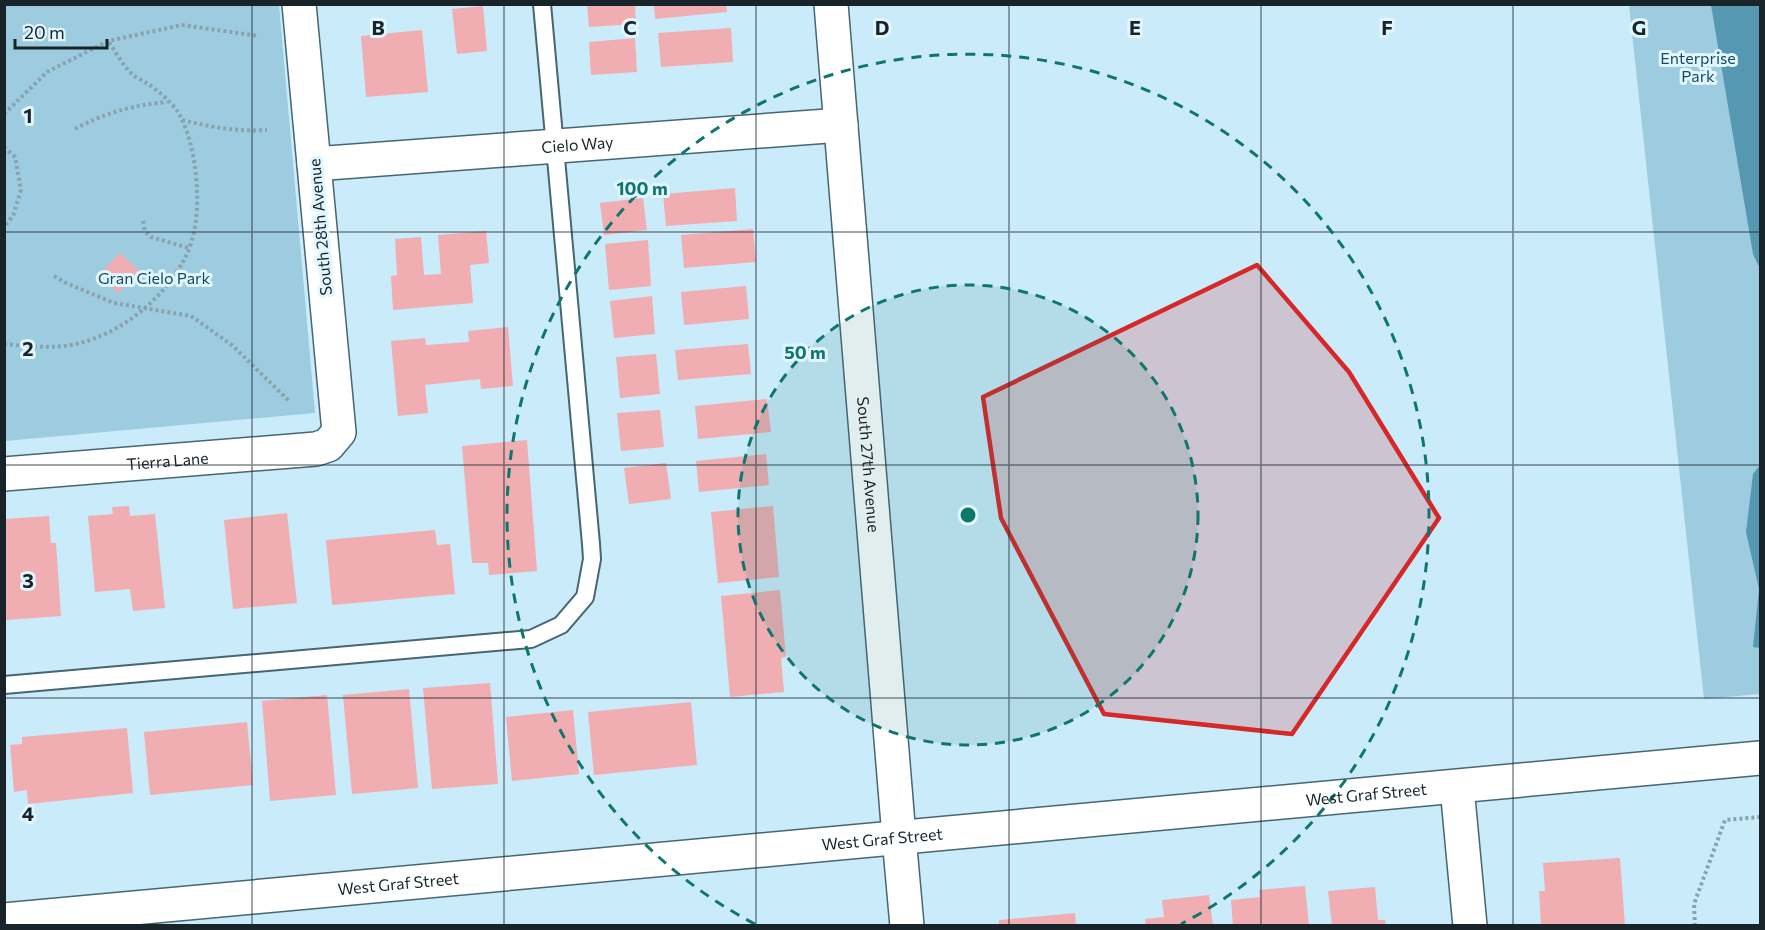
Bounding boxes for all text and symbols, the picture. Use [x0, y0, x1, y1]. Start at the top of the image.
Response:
scale bar [15, 12, 106, 50]
text: B [371, 15, 385, 39]
text: C [623, 15, 637, 39]
text: D [875, 15, 889, 39]
text: E [1129, 15, 1141, 39]
text: F [1381, 15, 1393, 39]
text: G [1632, 15, 1646, 39]
text: 20 m [24, 21, 65, 43]
park label: Enterprise Park [1660, 48, 1736, 85]
text: 1 [23, 103, 33, 127]
street label: Cielo Way [541, 132, 614, 156]
street label: South 28th Avenue [304, 158, 335, 296]
text: 100 m [616, 177, 668, 199]
park label: Gran Cielo Park [98, 268, 210, 287]
text: 2 [22, 336, 34, 360]
text: 50 m [784, 341, 826, 363]
street label: South 27th Avenue [854, 396, 884, 533]
street label: Tierra Lane [126, 448, 209, 473]
centre of rings [958, 505, 978, 525]
text: 3 [22, 568, 34, 592]
street label: West Graf Street [1305, 779, 1428, 809]
text: 4 [22, 801, 34, 825]
street label: West Graf Street [821, 823, 944, 854]
street label: West Graf Street [337, 868, 460, 898]

